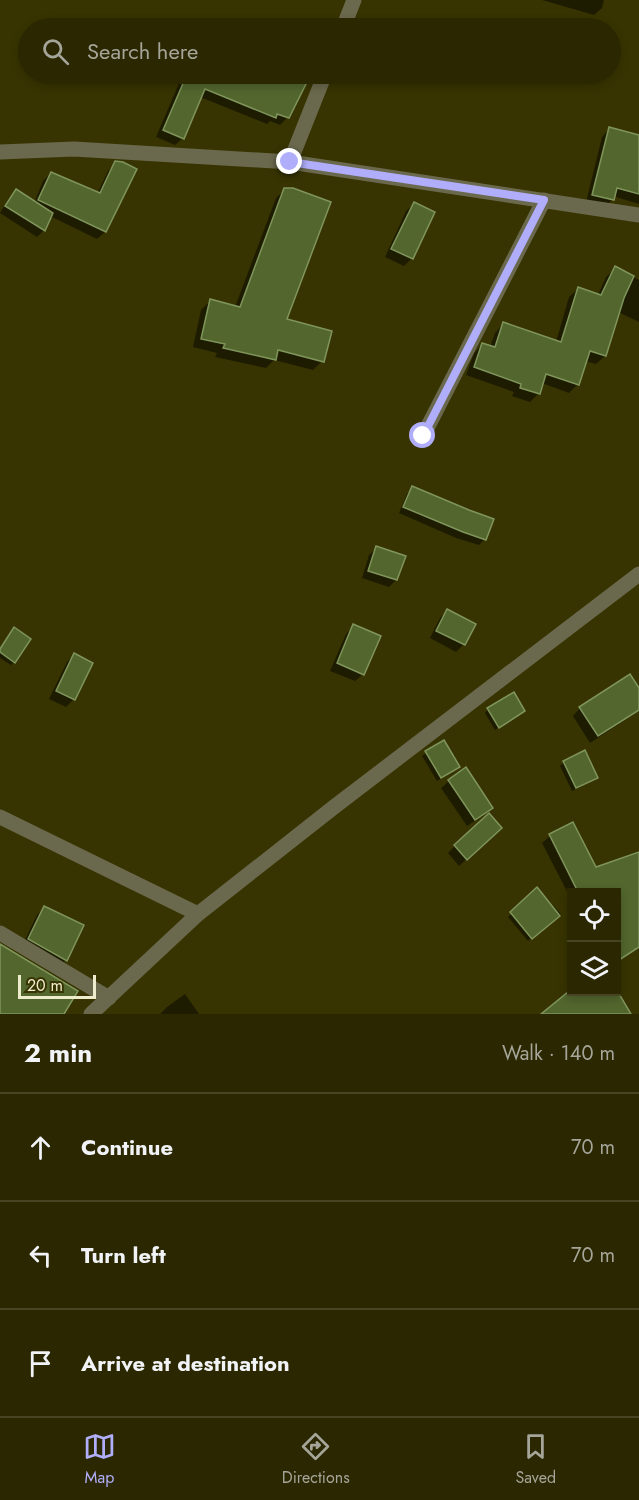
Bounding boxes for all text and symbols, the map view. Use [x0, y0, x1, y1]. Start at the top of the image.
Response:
search box [18, 18, 621, 84]
icon: search [39, 35, 72, 68]
text: Search here [87, 35, 198, 67]
route end [276, 148, 302, 174]
route start [409, 422, 435, 448]
map controls [567, 888, 621, 996]
button: locate [567, 888, 621, 942]
button: layers [567, 942, 621, 996]
scale bar [18, 972, 96, 1000]
text: 20 m [27, 974, 63, 997]
text: 2 min [24, 1034, 92, 1072]
text: Walk · 140 m [502, 1039, 615, 1068]
icon: ahead [24, 1131, 57, 1164]
text: Continue [81, 1131, 173, 1163]
text: 70 m [571, 1133, 615, 1162]
icon: left [24, 1239, 57, 1272]
text: Turn left [81, 1239, 166, 1271]
text: 70 m [571, 1241, 615, 1270]
icon: arrive [24, 1347, 57, 1380]
text: Arrive at destination [81, 1347, 290, 1379]
tab: Map [83, 1430, 116, 1489]
tab: Directions [282, 1430, 350, 1489]
tab: Saved [515, 1430, 556, 1489]

